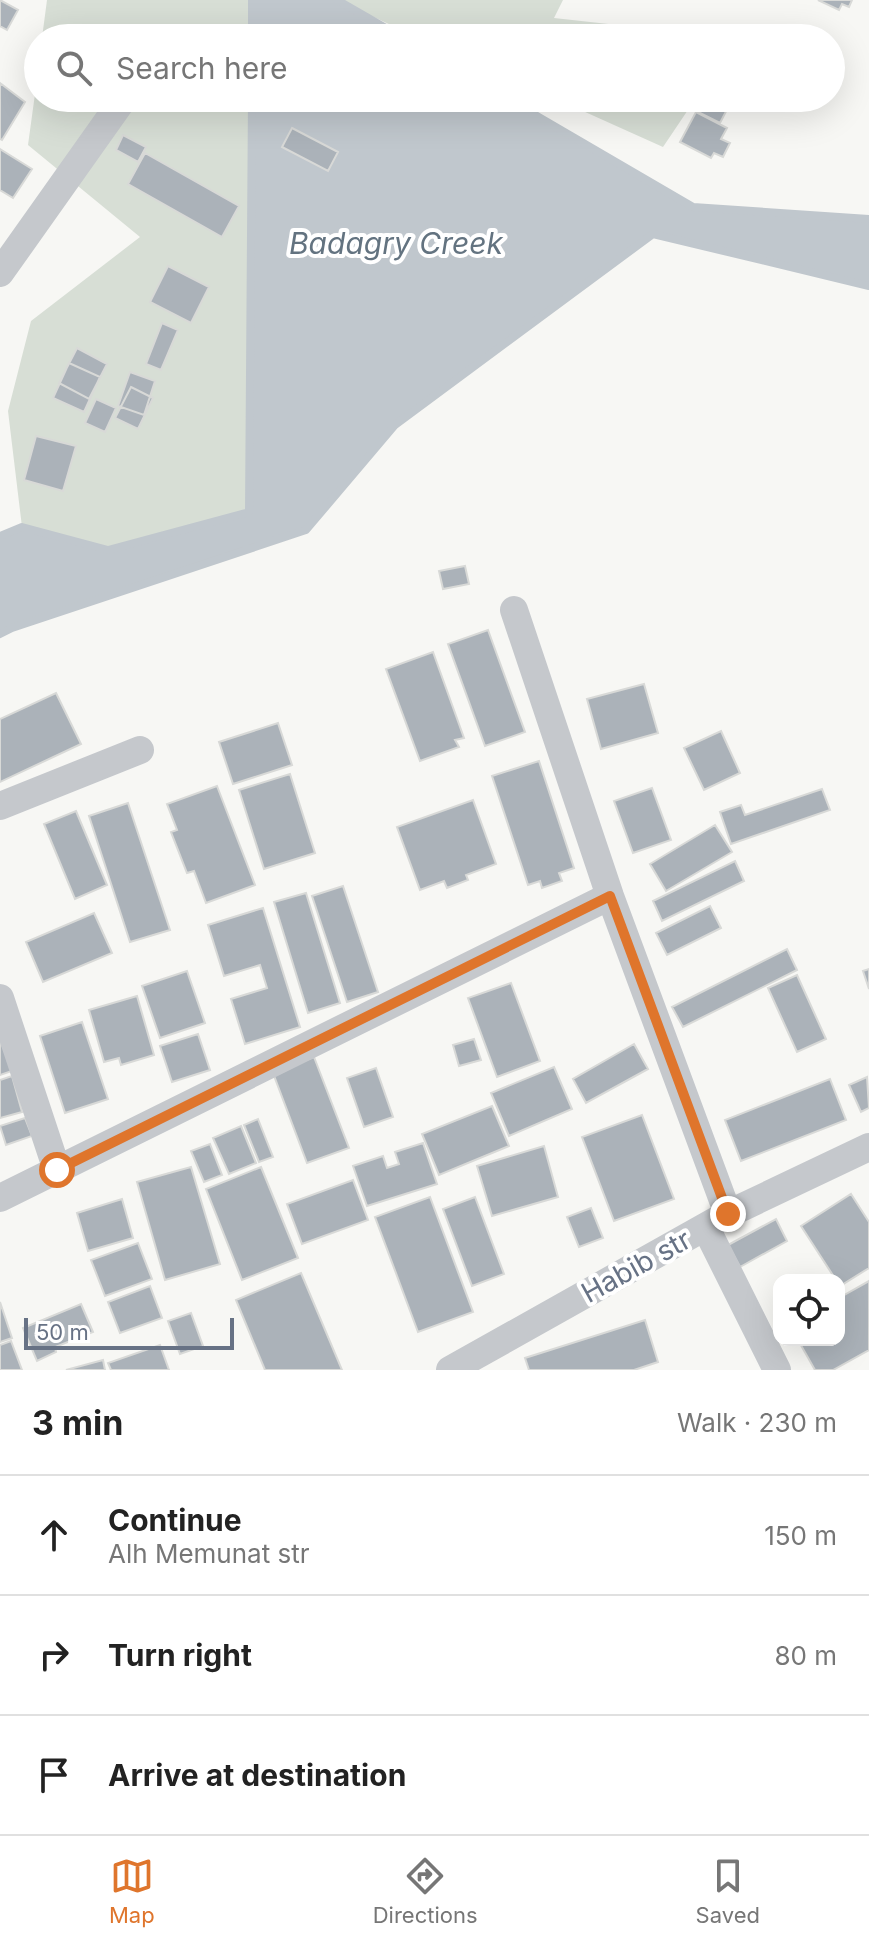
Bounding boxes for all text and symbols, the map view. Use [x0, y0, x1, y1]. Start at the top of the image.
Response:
search box [24, 24, 845, 112]
icon: search [52, 46, 96, 90]
text: Search here [116, 50, 288, 86]
water label: Badagry Creek [289, 225, 504, 261]
route start [39, 1152, 75, 1188]
route end [710, 1196, 746, 1232]
street label: Habib str [575, 1222, 697, 1310]
map controls [773, 1274, 845, 1346]
button: locate [773, 1274, 845, 1346]
scale bar [24, 1314, 234, 1350]
text: 50 m [36, 1319, 89, 1345]
text: 3 min [32, 1402, 123, 1443]
text: Walk · 230 m [677, 1407, 837, 1438]
text: Continue [108, 1502, 242, 1538]
icon: ahead [32, 1513, 76, 1557]
text: 150 m [764, 1520, 837, 1551]
text: Alh Memunat str [108, 1538, 310, 1569]
icon: right [32, 1633, 76, 1677]
text: Turn right [108, 1637, 252, 1673]
text: 80 m [774, 1640, 837, 1671]
icon: arrive [32, 1753, 76, 1797]
text: Arrive at destination [108, 1757, 406, 1793]
tab: Map [109, 1854, 155, 1928]
tab: Directions [373, 1854, 478, 1928]
tab: Saved [696, 1854, 760, 1928]

